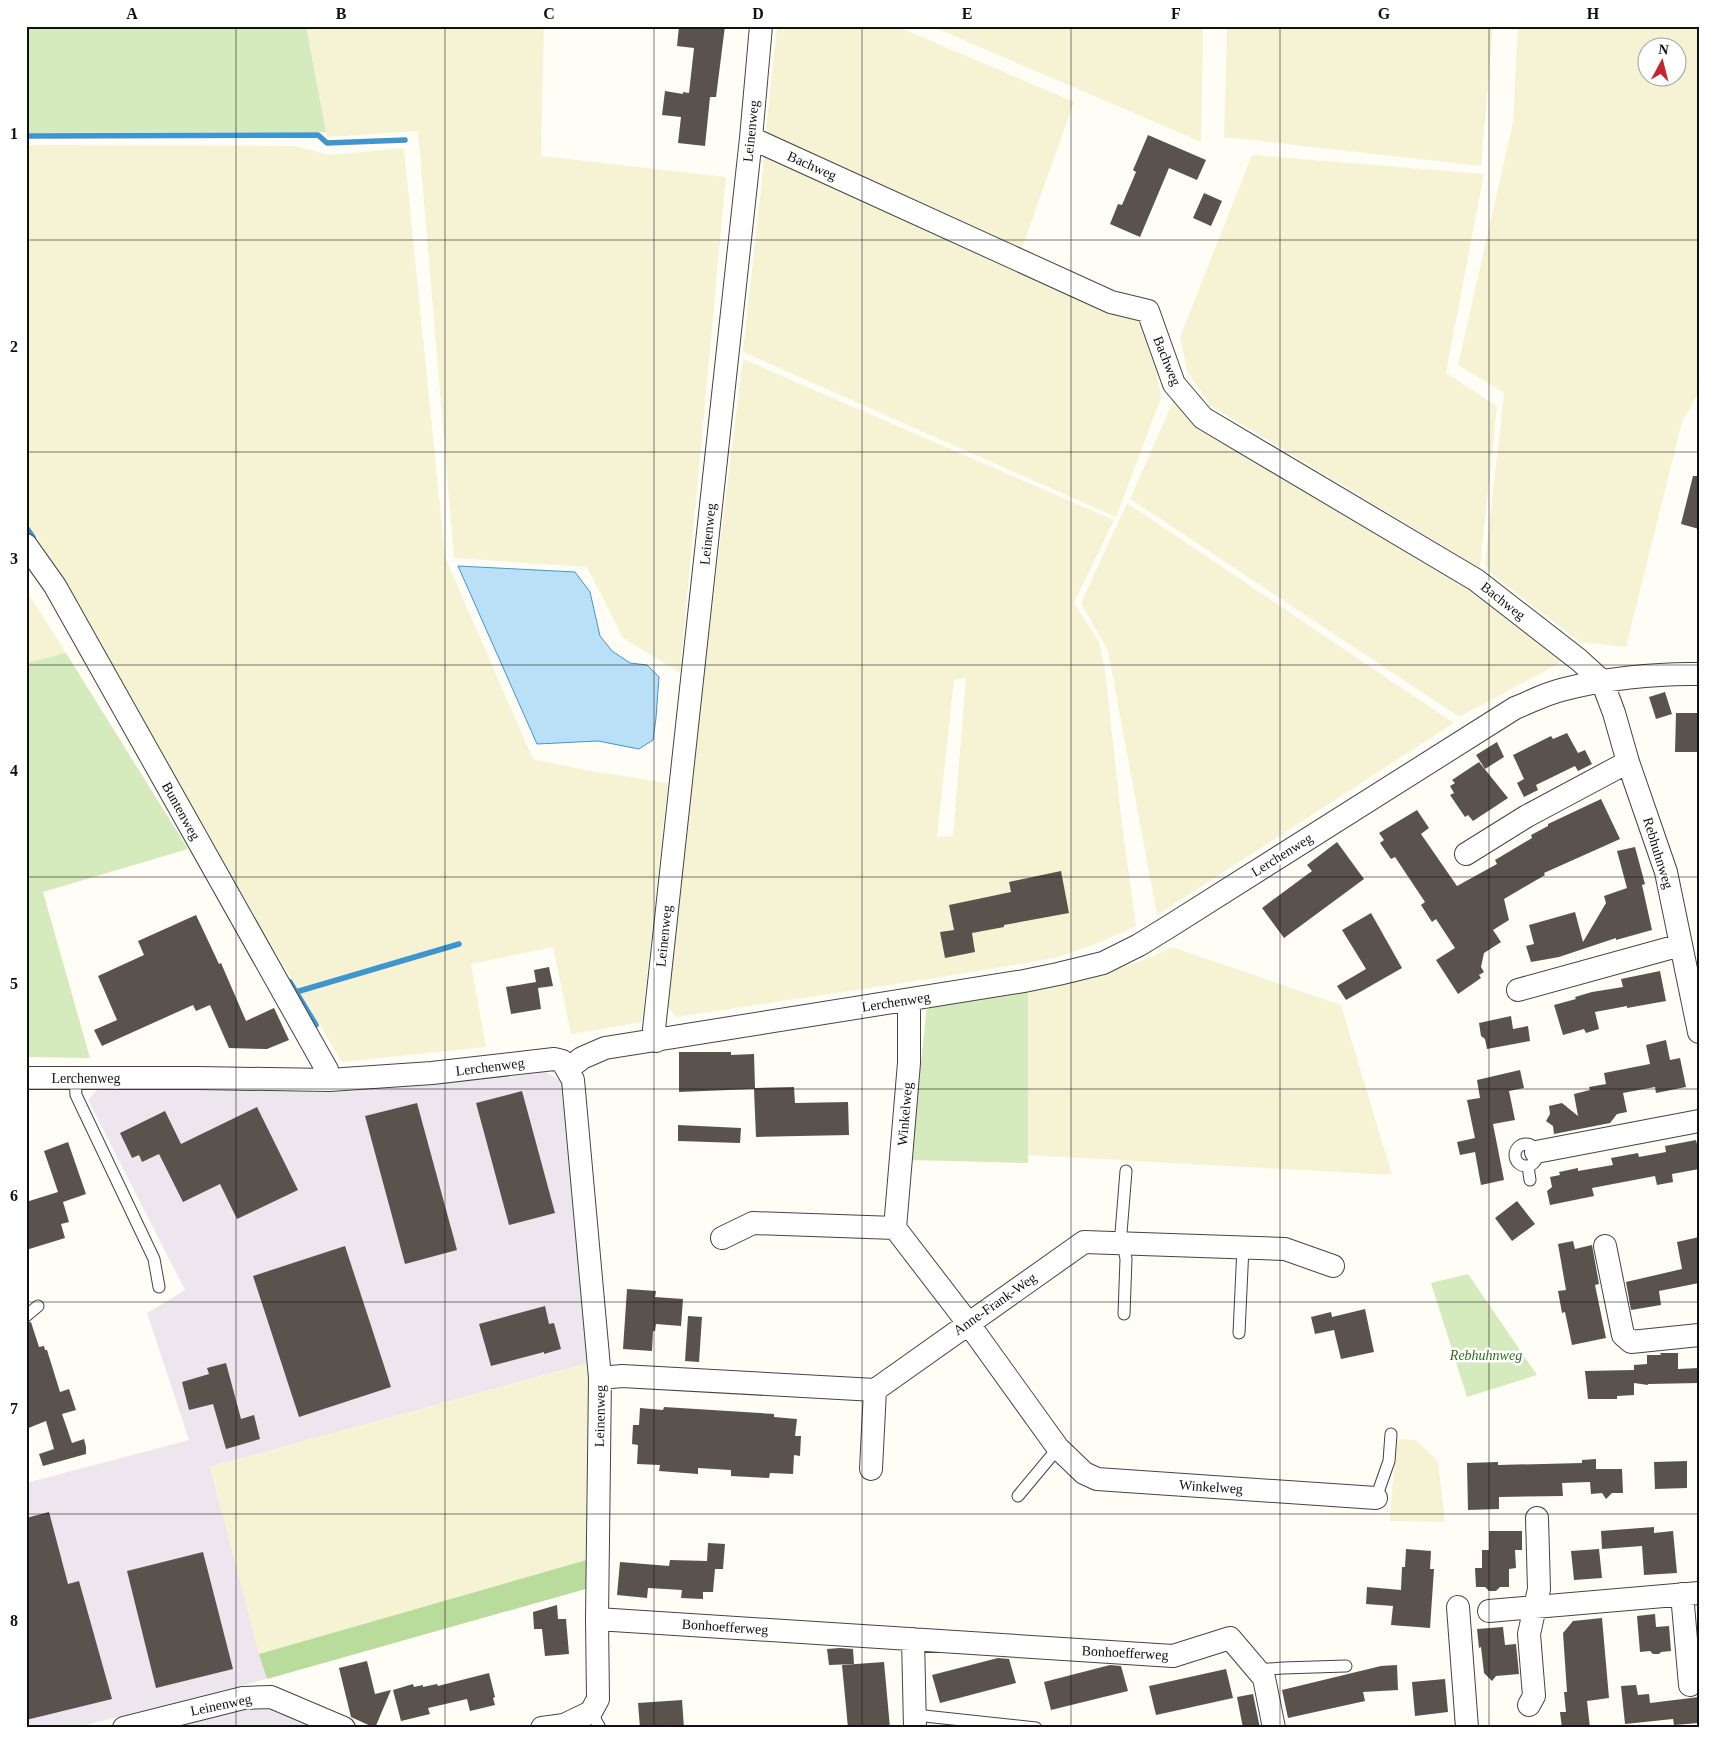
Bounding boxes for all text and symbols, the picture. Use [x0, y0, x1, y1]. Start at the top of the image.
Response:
text: A [126, 5, 138, 22]
text: B [336, 5, 347, 22]
text: C [543, 5, 555, 22]
text: D [752, 5, 764, 22]
text: E [962, 5, 972, 22]
text: F [1171, 5, 1181, 22]
text: G [1378, 5, 1391, 22]
text: H [1587, 5, 1600, 22]
north arrow [1638, 38, 1688, 88]
text: N [1658, 42, 1669, 58]
street label: Leinenweg [740, 99, 762, 163]
text: 1 [10, 125, 18, 142]
street label: Bachweg [785, 149, 839, 183]
street label: Bachweg [1150, 334, 1184, 388]
text: 2 [10, 338, 18, 355]
street label: Leinenweg [697, 502, 719, 566]
text: 3 [10, 550, 18, 567]
street label: Bachweg [1478, 579, 1528, 623]
text: 4 [10, 762, 18, 779]
street label: Buntenweg [159, 779, 203, 843]
street label: Rebhuhnweg [1640, 815, 1676, 891]
street label: Lerchenweg [1249, 830, 1315, 880]
street label: Leinenweg [653, 904, 675, 968]
text: 5 [10, 975, 18, 992]
street label: Lerchenweg [861, 989, 931, 1015]
street label: Lerchenweg [455, 1055, 525, 1079]
street label: Lerchenweg [51, 1071, 121, 1086]
street label: Winkelweg [895, 1081, 915, 1147]
text: 6 [10, 1187, 18, 1204]
street label: Anne-Frank-Weg [951, 1270, 1039, 1338]
park label: Rebhuhnweg [1449, 1348, 1522, 1363]
street label: Leinenweg [592, 1385, 608, 1447]
text: 7 [10, 1400, 18, 1417]
street label: Winkelweg [1179, 1477, 1243, 1497]
text: 8 [10, 1612, 18, 1629]
street label: Bonhoefferweg [681, 1616, 769, 1638]
street label: Bonhoefferweg [1081, 1643, 1169, 1663]
street label: Leinenweg [189, 1691, 253, 1719]

